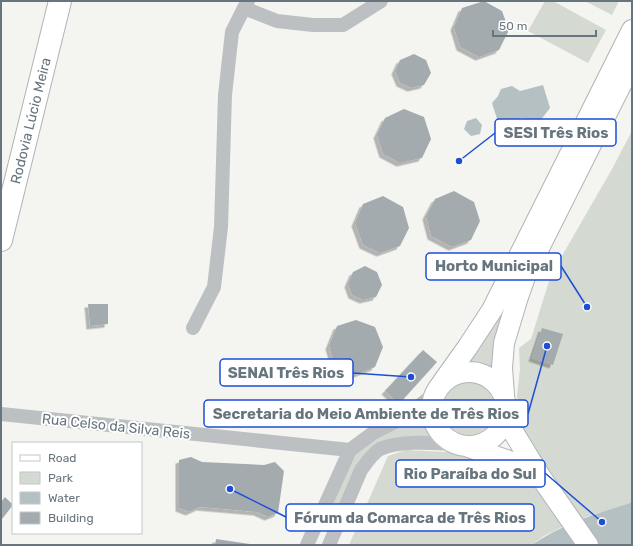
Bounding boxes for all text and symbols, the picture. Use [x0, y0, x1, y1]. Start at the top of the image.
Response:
scale bar [493, 12, 596, 38]
text: 50 m [499, 19, 527, 33]
street label: Rodovia Lúcio Meira [7, 56, 55, 186]
callout: SESI Três Rios [495, 119, 616, 146]
text: SESI Três Rios [503, 124, 609, 142]
callout: Horto Municipal [426, 253, 561, 280]
text: Horto Municipal [435, 257, 553, 275]
callout: SENAI Três Rios [220, 359, 353, 386]
text: SENAI Três Rios [228, 364, 344, 382]
callout: Secretaria do Meio Ambiente de Três Rios [204, 400, 528, 427]
text: Secretaria do Meio Ambiente de Três Rios [213, 405, 519, 423]
street label: Rua Celso da Silva Reis [41, 410, 191, 443]
legend [12, 442, 142, 534]
text: Road [48, 451, 76, 465]
callout: Rio Paraíba do Sul [396, 460, 545, 487]
text: Rio Paraíba do Sul [403, 465, 537, 483]
text: Park [48, 471, 74, 485]
text: Water [48, 491, 80, 505]
callout: Fórum da Comarca de Três Rios [286, 504, 534, 531]
text: Fórum da Comarca de Três Rios [294, 509, 526, 527]
text: Building [48, 511, 94, 525]

